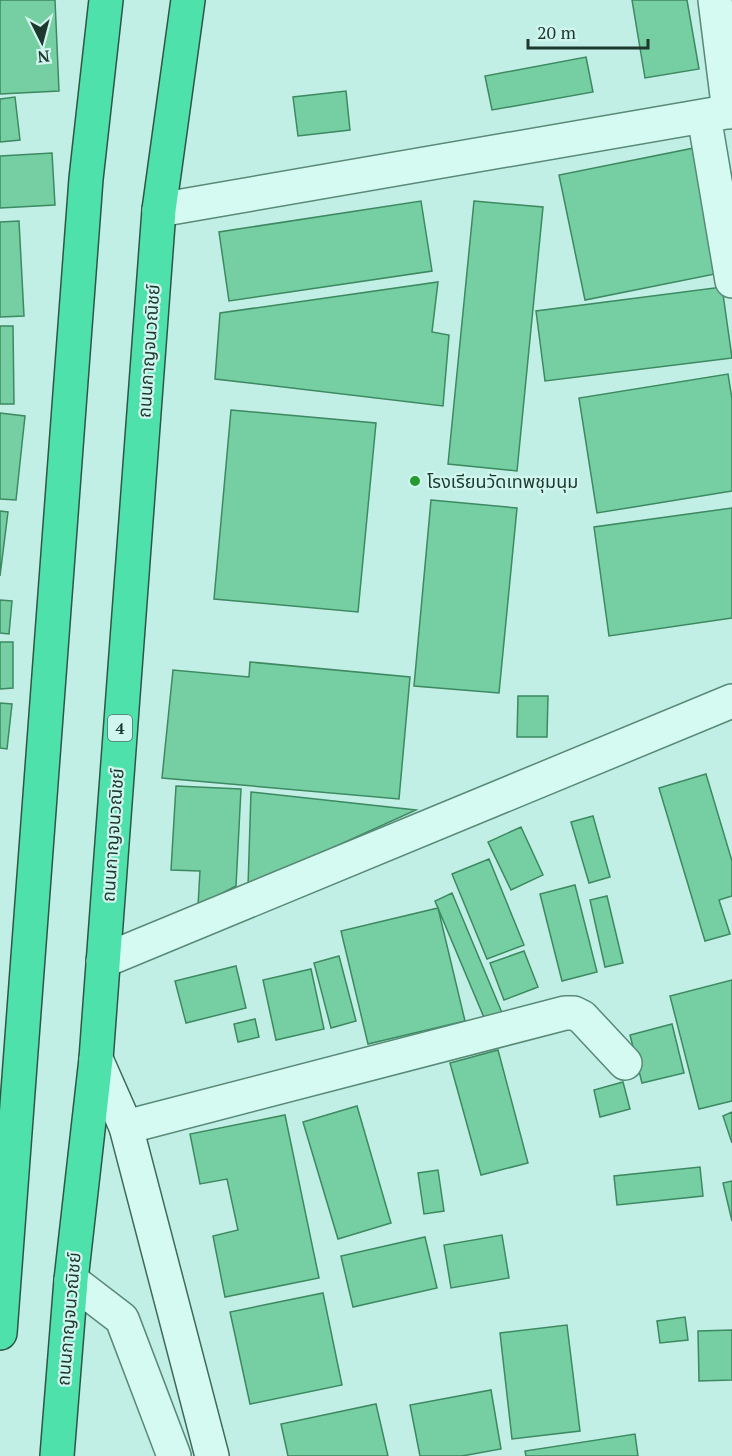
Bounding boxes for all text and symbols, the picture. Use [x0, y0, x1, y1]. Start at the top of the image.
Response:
north arrow [12, 12, 72, 72]
scale bar [528, 12, 648, 50]
text: 20 m [537, 20, 577, 44]
text: N [36, 45, 51, 68]
street label: ถนนกาญจนวณิชย์ [131, 283, 165, 419]
place label: โรงเรียนวัดเทพชุมนุม [427, 469, 578, 493]
marker: โรงเรียนวัดเทพชุมนุม [408, 474, 422, 488]
road number: 4 [108, 715, 132, 741]
street label: ถนนกาญจนวณิชย์ [95, 767, 129, 903]
street label: ถนนกาญจนวณิชย์ [50, 1251, 86, 1387]

